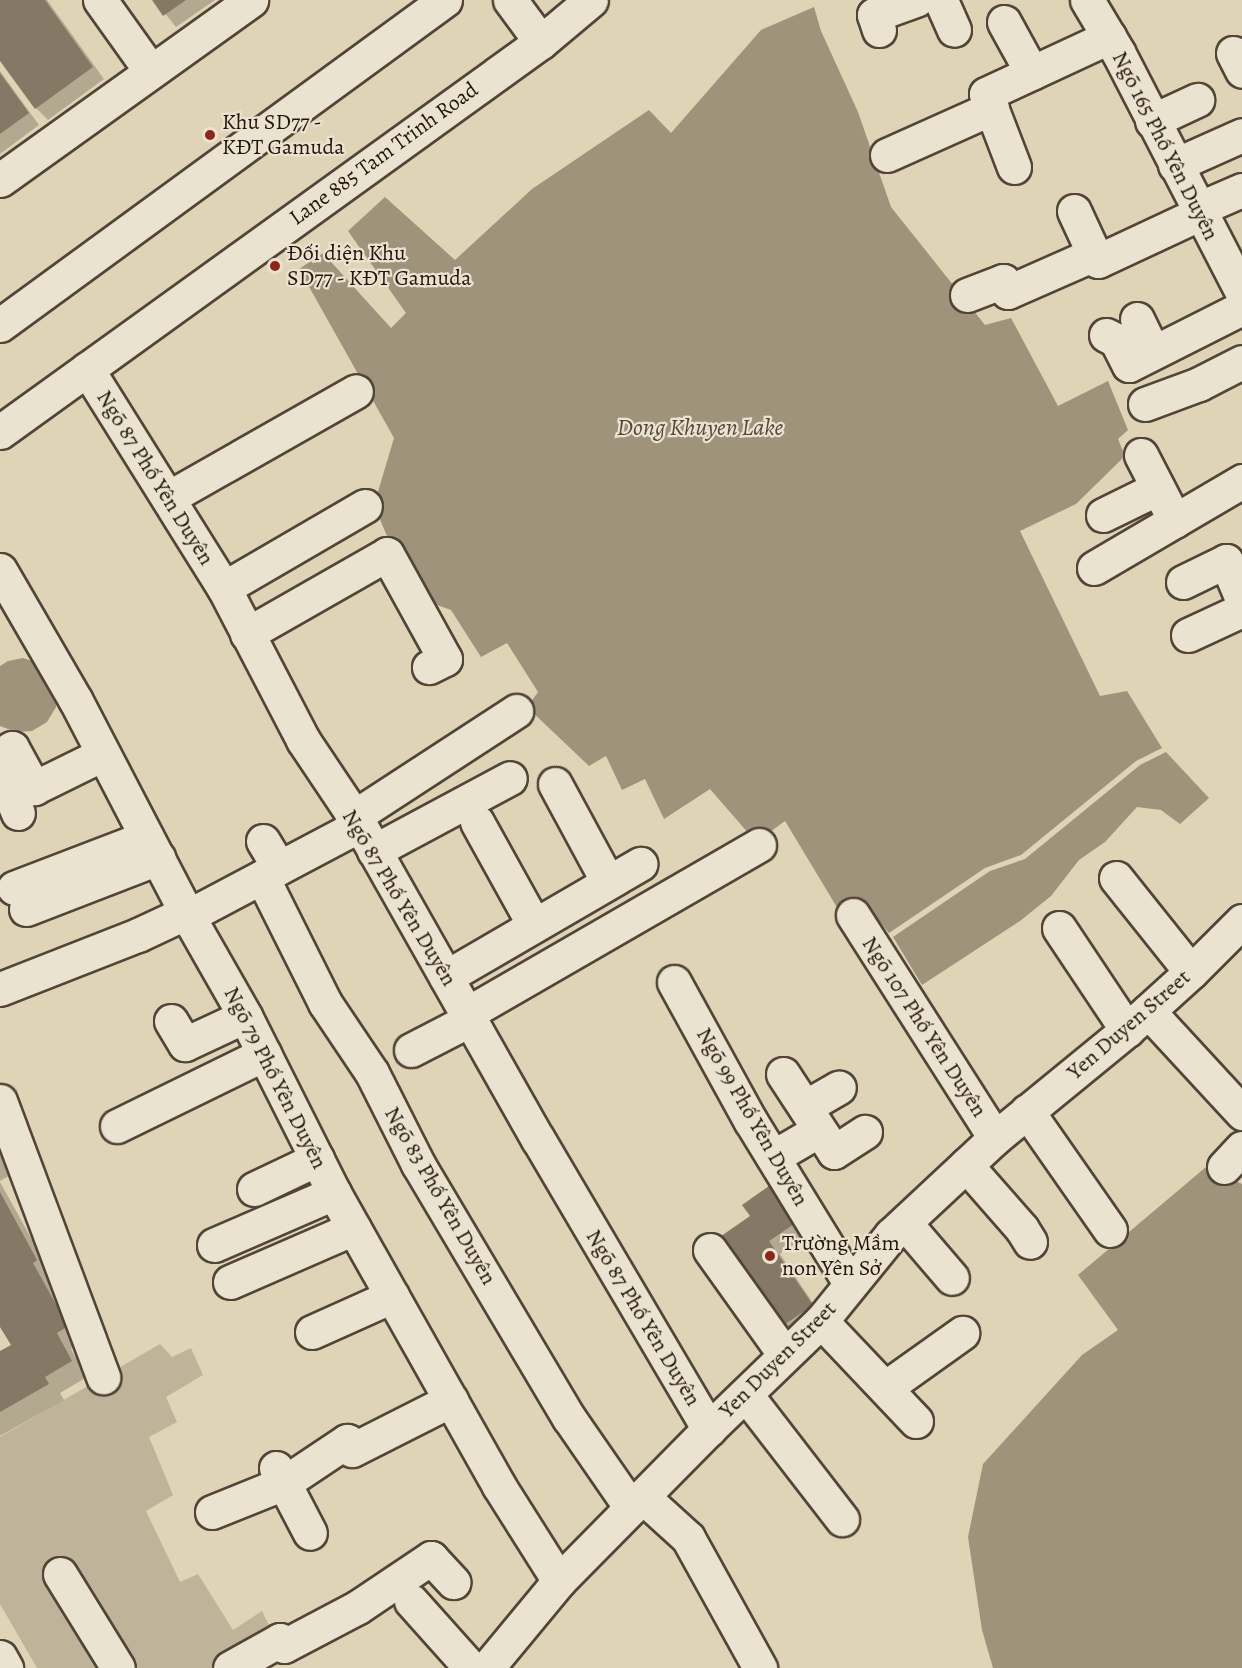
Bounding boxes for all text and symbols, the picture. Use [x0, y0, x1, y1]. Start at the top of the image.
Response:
street label: Ngõ 165 Phố Yên Duyên [1106, 47, 1224, 245]
street label: Lane 885 Tam Trinh Road [285, 77, 483, 231]
place label: Khu SD77 - KĐT Gamuda [222, 109, 345, 160]
marker: Khu SD77 - KĐT Gamuda [203, 128, 217, 142]
place label: Đối diện Khu SD77 - KĐT Gamuda [287, 240, 472, 292]
marker: Đối diện Khu SD77 - KĐT Gamuda [268, 259, 282, 273]
street label: Ngõ 87 Phố Yên Duyên [91, 386, 219, 570]
water label: Dong Khuyen Lake [617, 414, 783, 442]
street label: Ngõ 87 Phố Yên Duyên [336, 805, 462, 991]
street label: Ngõ 107 Phố Yên Duyên [856, 932, 992, 1122]
street label: Yen Duyen Street [1062, 964, 1196, 1086]
street label: Ngõ 79 Phố Yên Duyên [218, 983, 332, 1173]
street label: Ngõ 99 Phố Yên Duyên [690, 1023, 814, 1211]
street label: Ngõ 83 Phố Yên Duyên [378, 1102, 502, 1290]
street label: Ngõ 87 Phố Yên Duyên [580, 1225, 706, 1411]
place label: Trường Mầm non Yên Sở [782, 1230, 900, 1282]
marker: Trường Mầm non Yên Sở [763, 1249, 777, 1263]
street label: Yen Duyen Street [714, 1296, 842, 1424]

